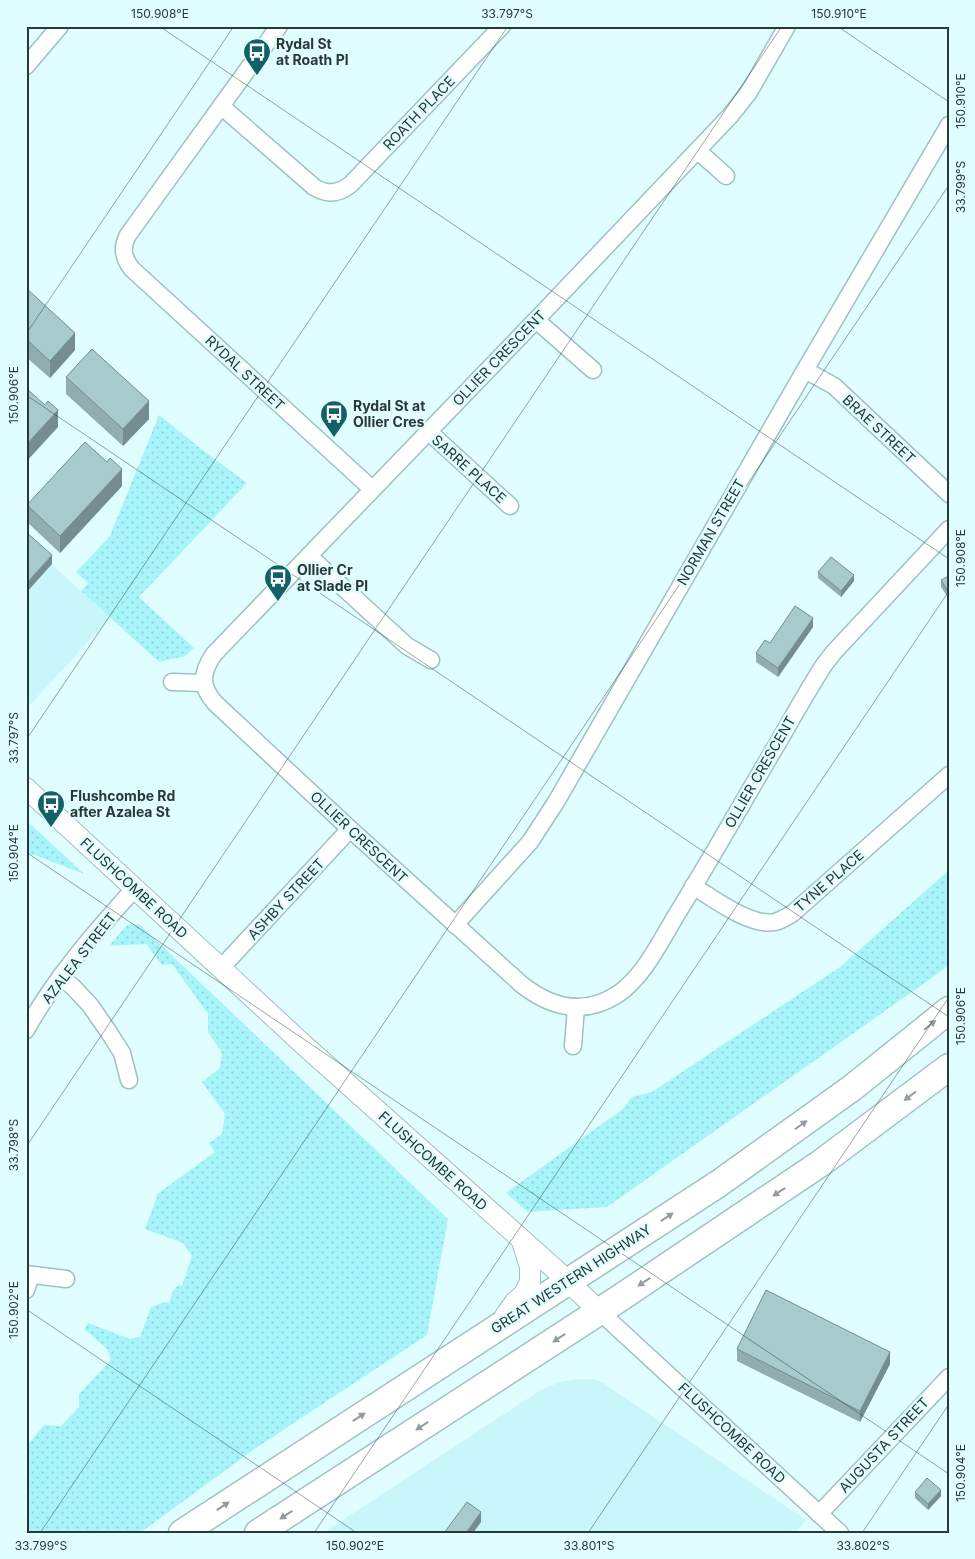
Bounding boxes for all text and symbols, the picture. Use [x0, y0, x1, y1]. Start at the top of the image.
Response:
text: 150.908°E [131, 6, 189, 21]
text: 33.797°S [481, 6, 533, 21]
text: 150.910°E [811, 6, 867, 21]
place label: Rydal St at Roath Pl [276, 35, 349, 68]
bus stop icon: Rydal St at Roath Pl [242, 37, 272, 76]
street label: ROATH PLACE [379, 72, 458, 153]
text: 150.910°E [953, 73, 968, 129]
text: 33.799°S [953, 160, 968, 213]
street label: OLLIER CRESCENT [449, 306, 549, 409]
street label: RYDAL STREET [202, 332, 289, 414]
text: 150.906°E [6, 366, 21, 424]
street label: BRAE STREET [840, 391, 919, 467]
place label: Rydal St at Ollier Cres [353, 397, 425, 430]
bus stop icon: Rydal St at Ollier Cres [319, 399, 349, 438]
street label: SARRE PLACE [429, 431, 510, 506]
street label: NORMAN STREET [673, 476, 748, 588]
text: 150.908°E [953, 529, 968, 587]
place label: Ollier Cr at Slade Pl [297, 561, 368, 594]
bus stop icon: Ollier Cr at Slade Pl [263, 563, 293, 602]
text: 33.797°S [6, 712, 21, 764]
street label: OLLIER CRESCENT [721, 713, 799, 831]
place label: Flushcombe Rd after Azalea St [70, 787, 175, 820]
street label: OLLIER CRESCENT [307, 787, 411, 886]
bus stop icon: Flushcombe Rd after Azalea St [36, 789, 66, 828]
text: 150.904°E [6, 824, 21, 882]
street label: FLUSHCOMBE ROAD [77, 834, 191, 942]
street label: TYNE PLACE [790, 846, 867, 915]
street label: ASHBY STREET [244, 855, 328, 943]
street label: AZALEA STREET [38, 909, 119, 1007]
text: 150.906°E [953, 987, 968, 1045]
one-way arrow [923, 1020, 936, 1031]
one-way arrow [903, 1091, 917, 1101]
street label: FLUSHCOMBE ROAD [376, 1107, 491, 1214]
text: 33.798°S [6, 1119, 21, 1171]
one-way arrow [794, 1120, 808, 1130]
one-way arrow [772, 1187, 785, 1197]
one-way arrow [660, 1212, 674, 1221]
street label: GREAT WESTERN HIGHWAY [487, 1220, 654, 1337]
one-way arrow [637, 1277, 650, 1287]
text: 150.902°E [6, 1281, 21, 1339]
one-way arrow [552, 1333, 565, 1343]
street label: FLUSHCOMBE ROAD [675, 1379, 789, 1487]
street label: AUGUSTA STREET [835, 1394, 932, 1496]
one-way arrow [352, 1412, 365, 1422]
one-way arrow [416, 1421, 429, 1431]
text: 150.904°E [953, 1444, 968, 1502]
one-way arrow [216, 1501, 229, 1511]
one-way arrow [279, 1510, 293, 1519]
text: 33.799°S [15, 1538, 68, 1553]
text: 150.902°E [326, 1538, 384, 1553]
text: 33.801°S [564, 1538, 615, 1553]
text: 33.802°S [836, 1538, 890, 1553]

